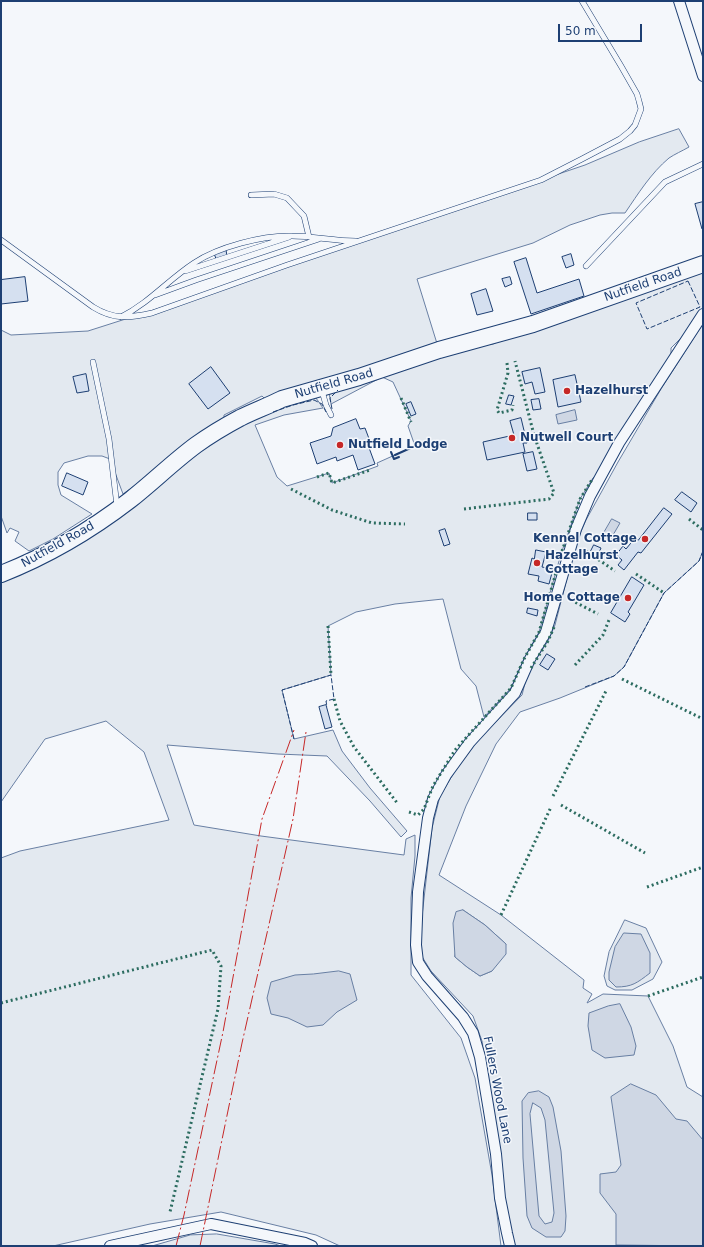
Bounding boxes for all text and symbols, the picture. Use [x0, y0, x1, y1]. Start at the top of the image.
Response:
scale bar [560, 16, 644, 42]
text: 50 m [565, 24, 596, 38]
street label: Nutfield Road [602, 265, 684, 305]
street label: Nutfield Road [293, 366, 375, 402]
place label: Hazelhurst [575, 384, 648, 398]
marker: Hazelhurst [562, 386, 572, 396]
place label: Nutwell Court [520, 431, 613, 445]
marker: Nutwell Court [507, 433, 517, 443]
place label: Nutfield Lodge [348, 438, 447, 452]
marker: Nutfield Lodge [335, 440, 345, 450]
street label: Nutfield Road [19, 519, 97, 571]
place label: Kennel Cottage [533, 532, 637, 546]
marker: Kennel Cottage [640, 534, 650, 544]
place label: Hazelhurst Cottage [545, 549, 618, 577]
marker: Hazelhurst Cottage [532, 558, 542, 568]
place label: Home Cottage [524, 591, 620, 605]
marker: Home Cottage [623, 593, 633, 603]
street label: Fullers Wood Lane [480, 1035, 514, 1145]

